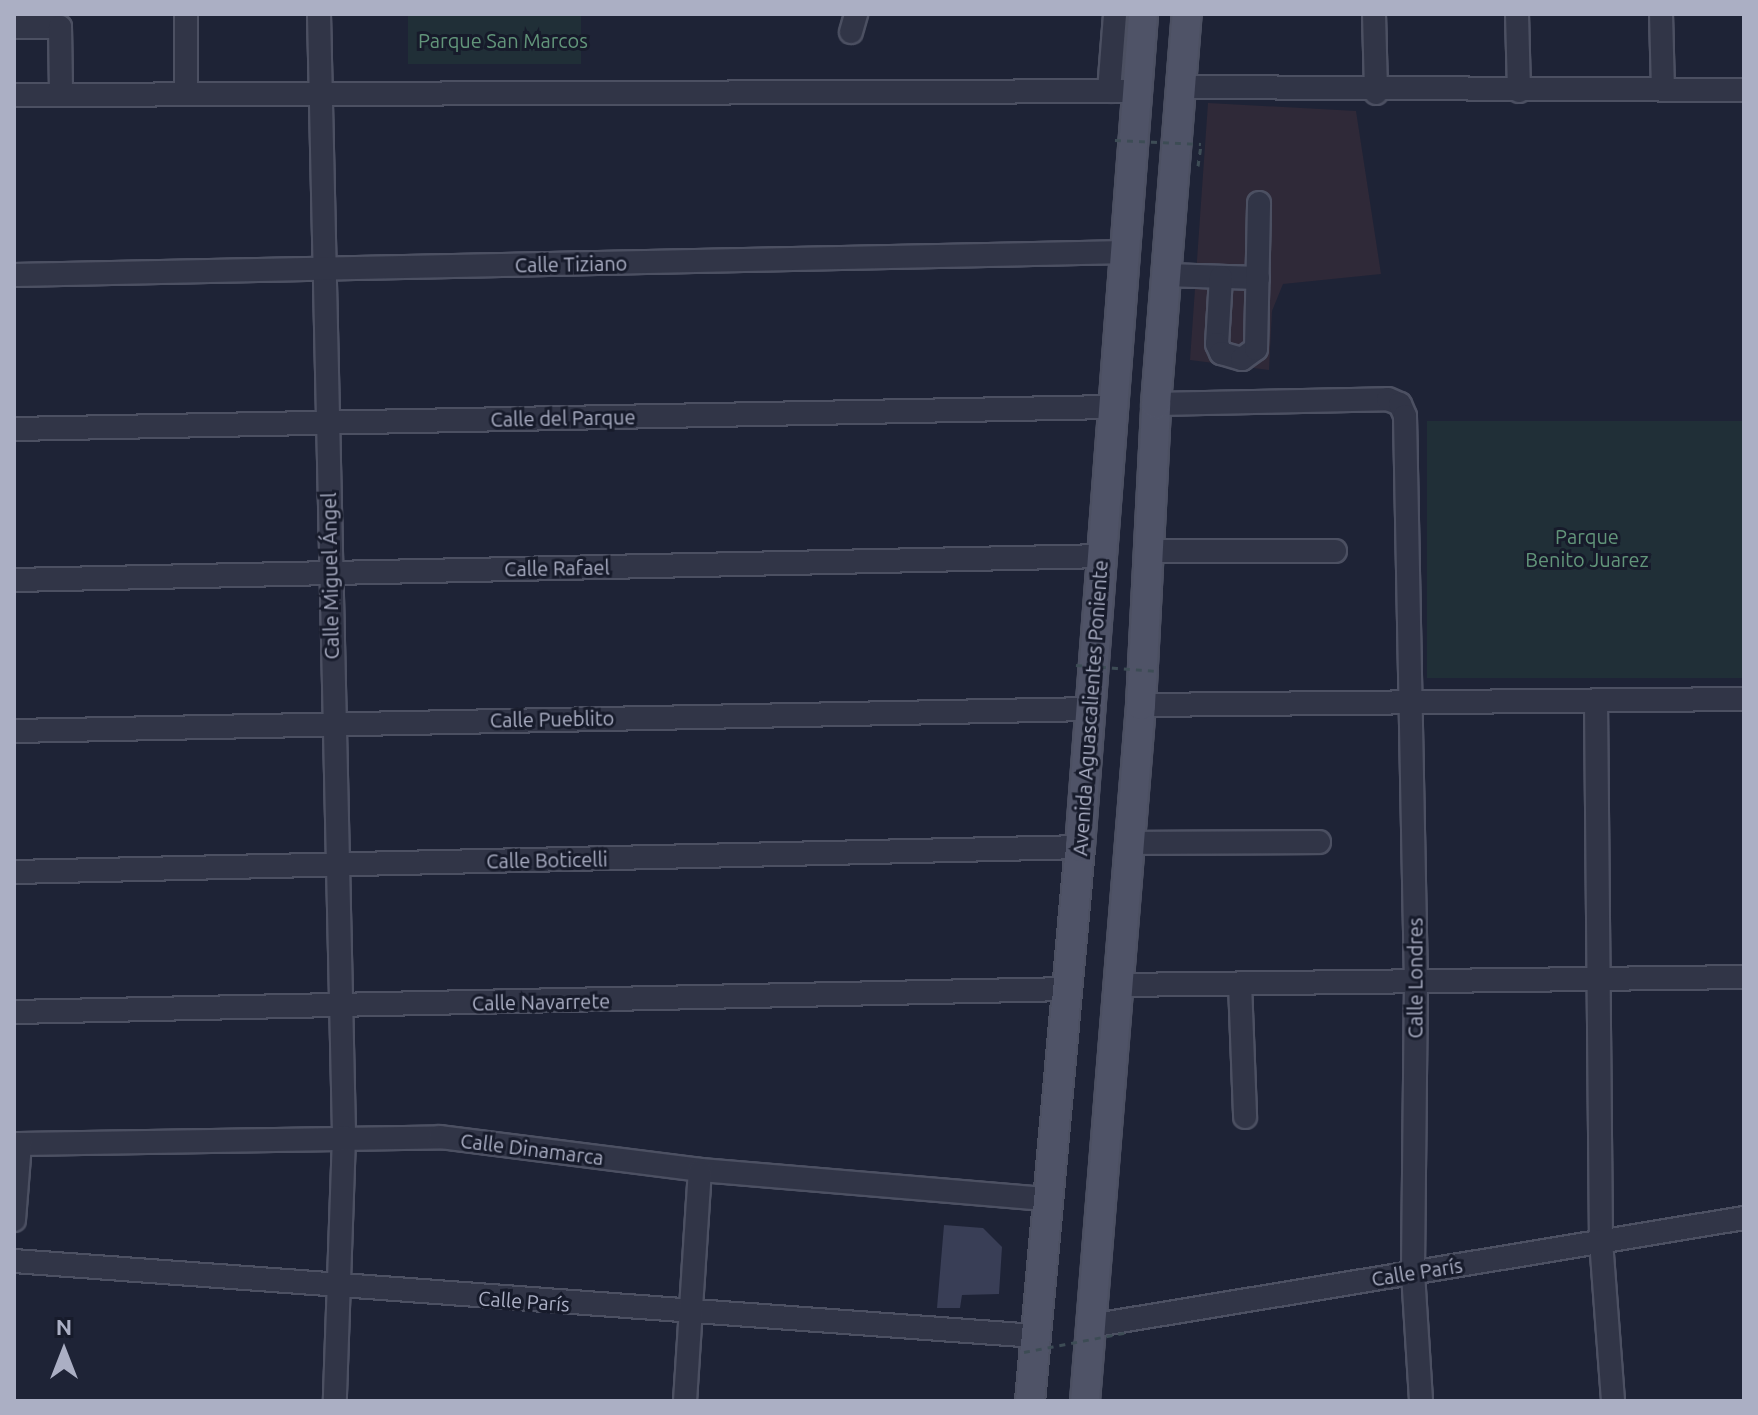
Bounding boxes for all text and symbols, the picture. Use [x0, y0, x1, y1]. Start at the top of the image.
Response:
park label: Parque San Marcos [418, 28, 588, 52]
street label: Calle Tiziano [515, 251, 627, 277]
street label: Calle del Parque [490, 405, 636, 431]
street label: Calle Miguel Ángel [317, 492, 343, 660]
park label: Parque Benito Juarez [1525, 524, 1649, 571]
street label: Calle Rafael [504, 555, 610, 581]
street label: Avenida Aguascalientes Poniente [1068, 559, 1112, 857]
street label: Calle Pueblito [490, 706, 614, 732]
street label: Calle Boticelli [486, 847, 608, 873]
street label: Calle Londres [1403, 918, 1427, 1038]
street label: Calle Navarrete [472, 989, 610, 1015]
street label: Calle Dinamarca [459, 1128, 605, 1170]
street label: Calle París [1370, 1253, 1464, 1291]
street label: Calle París [477, 1286, 571, 1316]
north arrow [24, 1311, 104, 1391]
text: N [56, 1314, 72, 1339]

